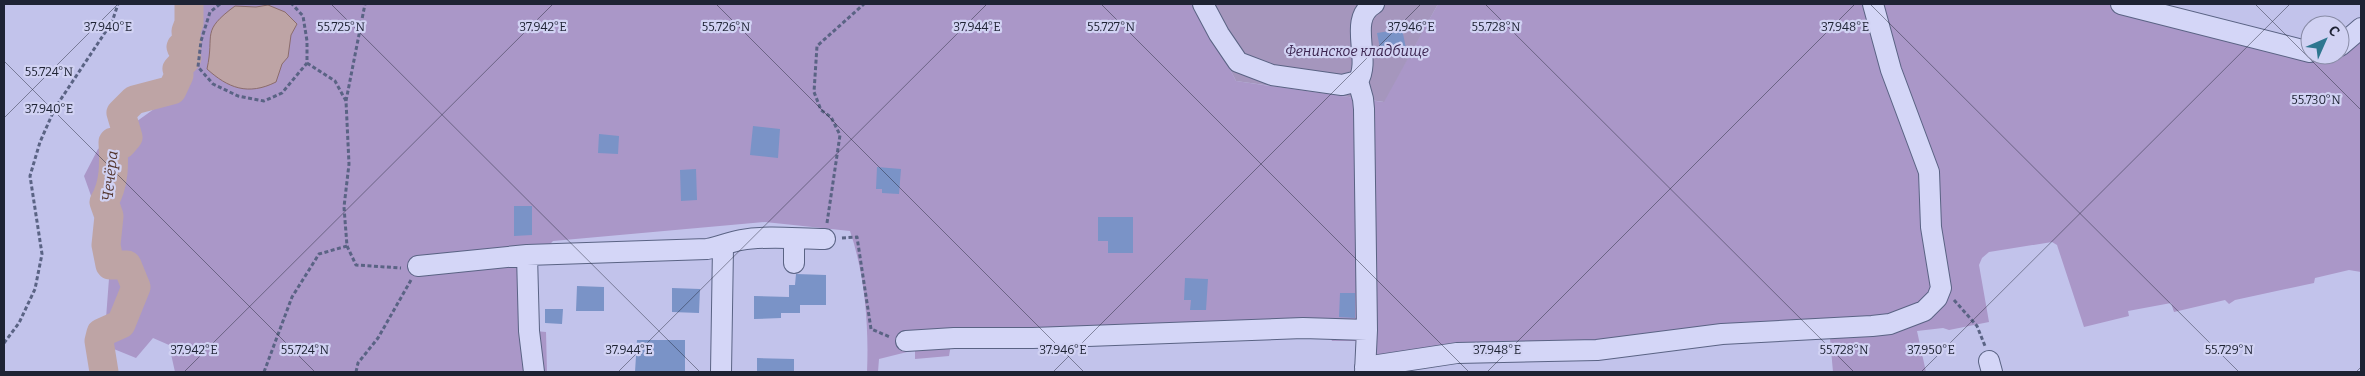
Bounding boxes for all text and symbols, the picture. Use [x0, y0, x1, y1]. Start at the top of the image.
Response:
north arrow [2300, 15, 2350, 65]
text: 37.940°E [84, 20, 132, 34]
text: 55.725°N [317, 20, 365, 34]
text: 37.942°E [519, 20, 567, 34]
text: 55.726°N [702, 20, 751, 34]
text: 37.944°E [953, 20, 1001, 34]
text: 55.727°N [1087, 20, 1136, 34]
text: 37.946°E [1387, 20, 1435, 34]
text: 55.728°N [1472, 20, 1521, 34]
text: 37.948°E [1821, 20, 1869, 34]
text: С [2325, 22, 2343, 40]
park label: Фенинское кладбище [1285, 43, 1429, 60]
text: 55.724°N [25, 65, 74, 79]
text: 55.730°N [2291, 93, 2341, 107]
text: 37.940°E [25, 102, 73, 116]
water label: Чечёра [98, 150, 122, 202]
text: 37.942°E [170, 343, 218, 357]
text: 55.724°N [281, 343, 330, 357]
text: 37.944°E [605, 343, 653, 357]
text: 37.946°E [1039, 343, 1087, 357]
text: 37.948°E [1473, 343, 1521, 357]
text: 55.728°N [1820, 343, 1869, 357]
text: 37.950°E [1907, 343, 1955, 357]
text: 55.729°N [2205, 343, 2254, 357]

